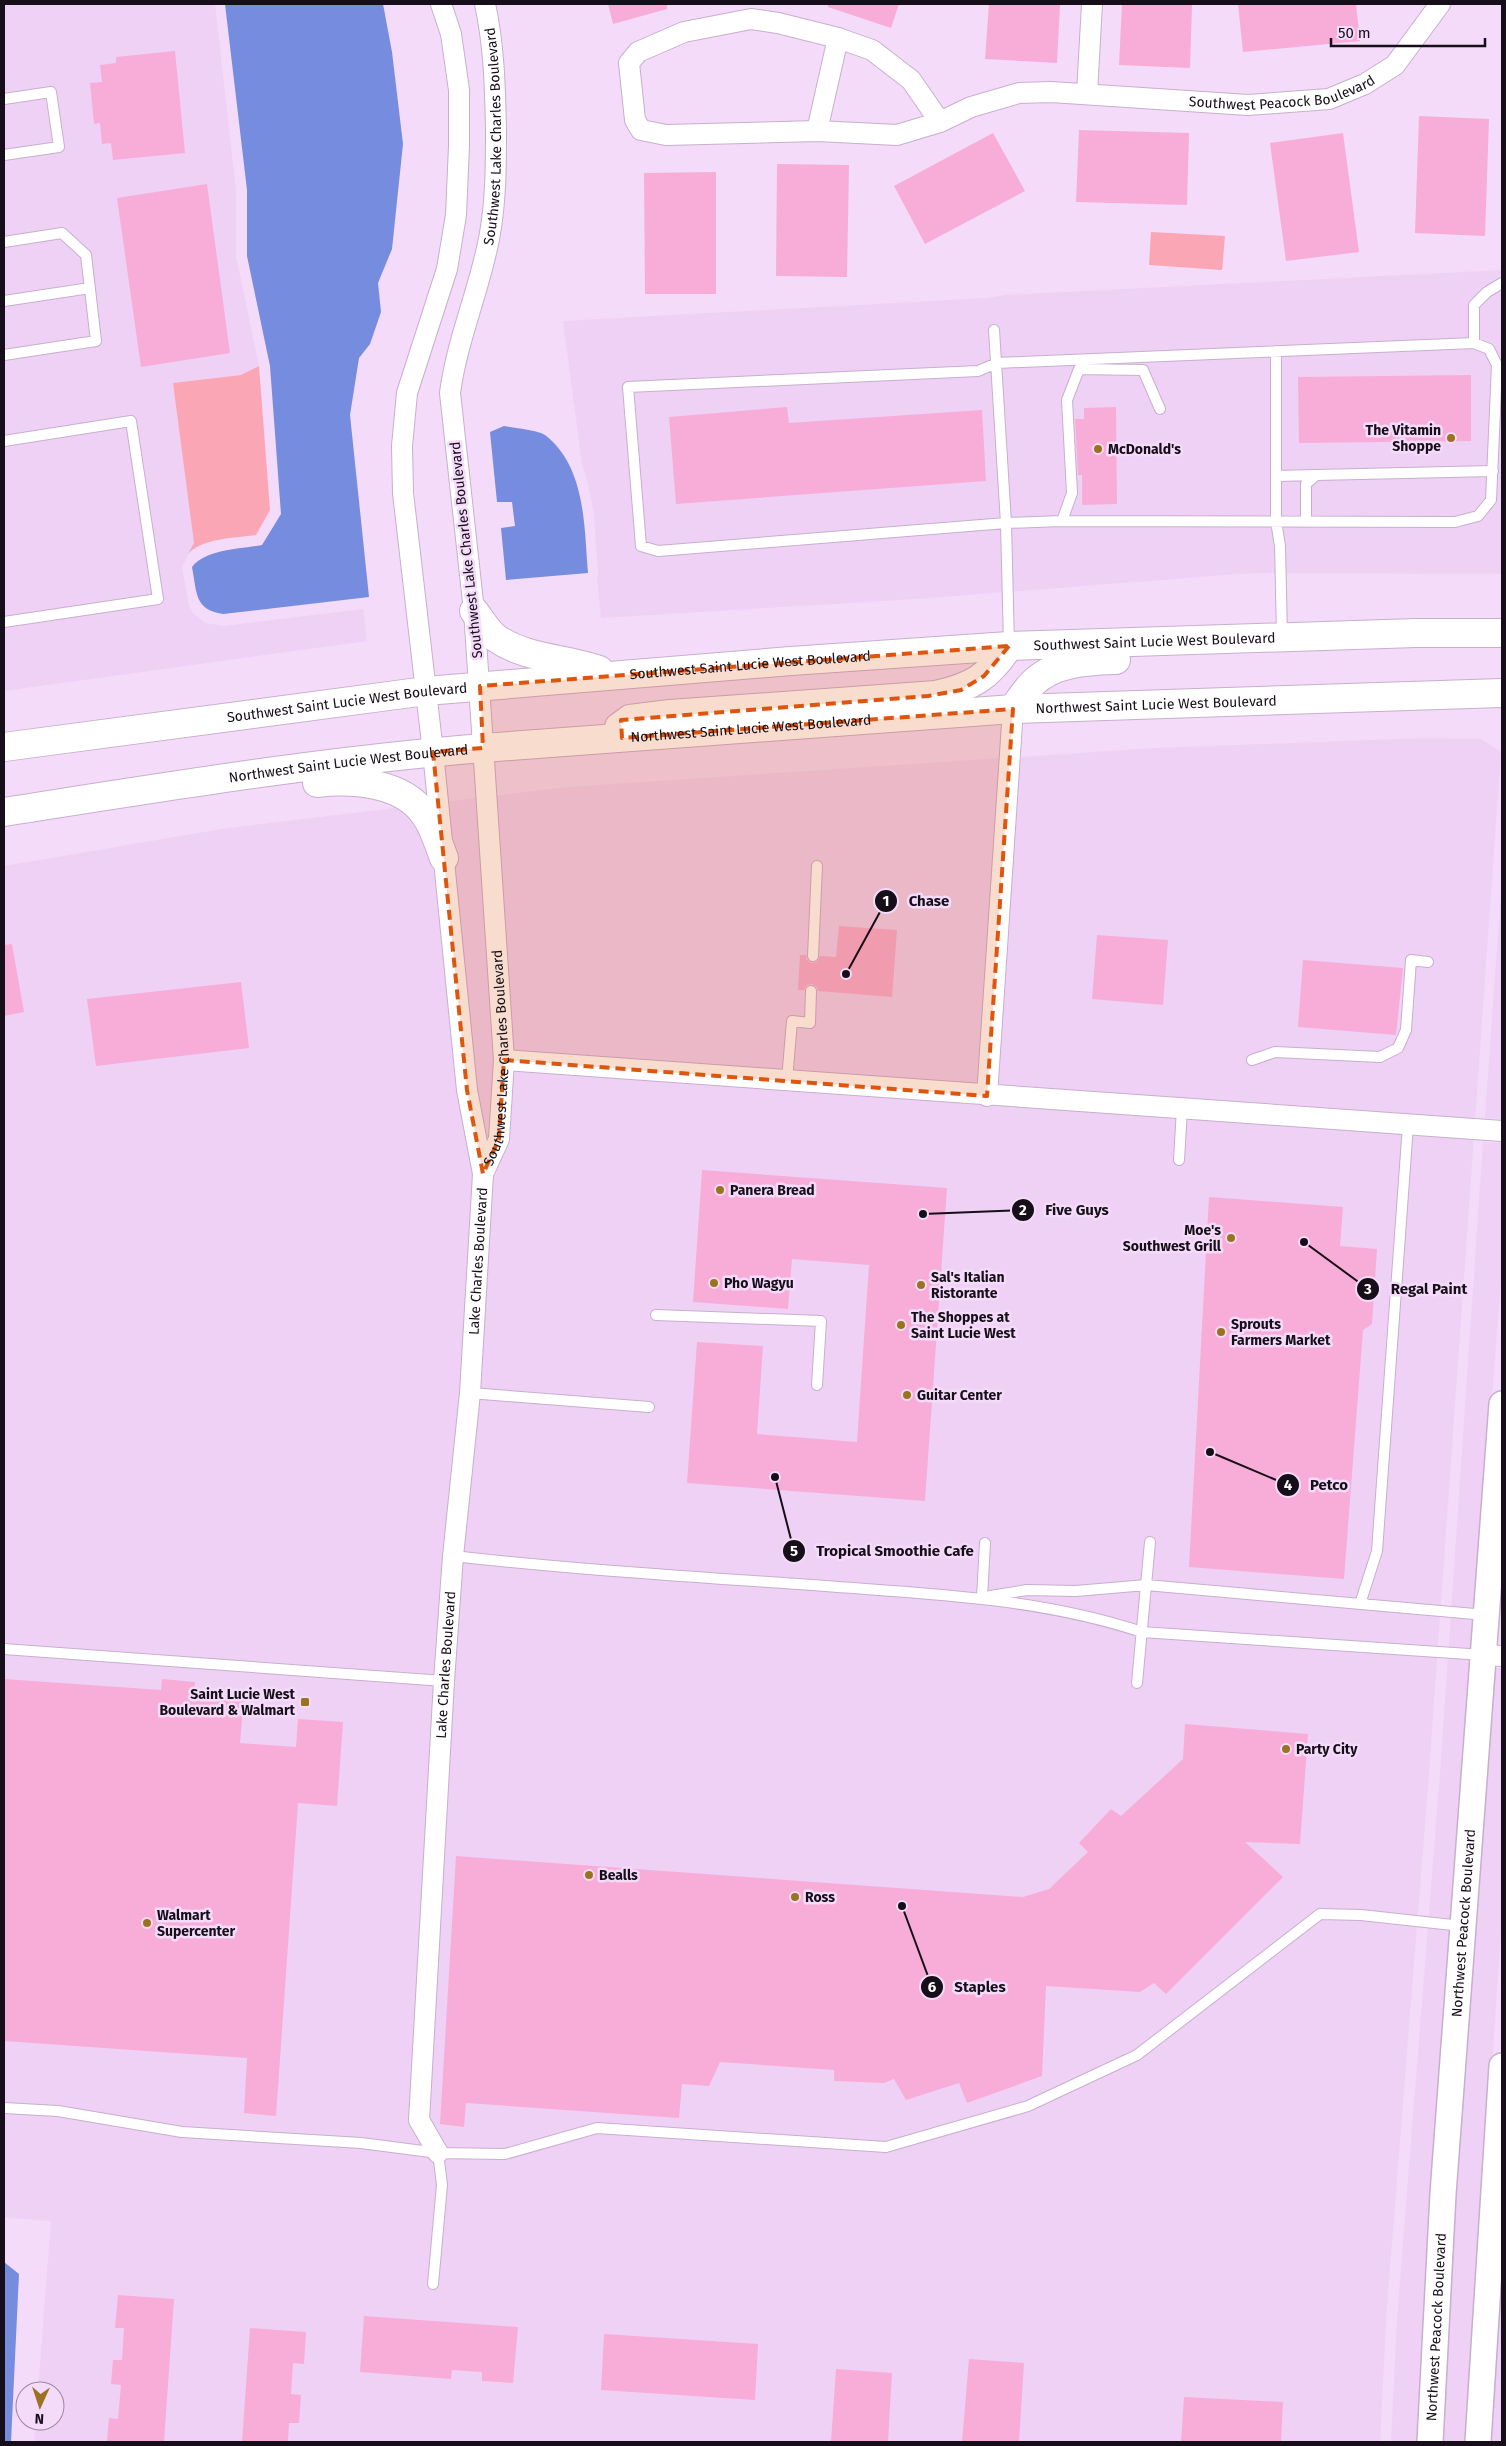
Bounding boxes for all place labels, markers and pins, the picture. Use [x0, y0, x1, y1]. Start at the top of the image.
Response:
place label: The Vitamin Shoppe [1366, 422, 1441, 455]
marker: The Vitamin Shoppe [1445, 432, 1457, 444]
place label: McDonald's [1108, 441, 1181, 458]
marker: McDonald's [1092, 443, 1104, 455]
callout: Chase [873, 886, 959, 916]
place label: Panera Bread [730, 1182, 815, 1199]
marker: Panera Bread [714, 1184, 726, 1196]
callout: Five Guys [1011, 1195, 1119, 1225]
place label: Moe's Southwest Grill [1123, 1222, 1222, 1255]
marker: Moe's Southwest Grill [1225, 1232, 1237, 1244]
place label: Sal's Italian Ristorante [931, 1269, 1005, 1302]
callout: Regal Paint [1356, 1274, 1477, 1304]
place label: Pho Wagyu [724, 1275, 794, 1292]
marker: Pho Wagyu [708, 1277, 720, 1289]
marker: Sal's Italian Ristorante [915, 1279, 927, 1291]
place label: The Shoppes at Saint Lucie West [911, 1309, 1016, 1342]
place label: Sprouts Farmers Market [1231, 1316, 1331, 1349]
marker: The Shoppes at Saint Lucie West [895, 1319, 907, 1331]
marker: Sprouts Farmers Market [1215, 1326, 1227, 1338]
place label: Guitar Center [917, 1387, 1002, 1404]
marker: Guitar Center [901, 1389, 913, 1401]
callout: Petco [1275, 1470, 1358, 1500]
callout: Tropical Smoothie Cafe [781, 1536, 984, 1566]
place label: Saint Lucie West Boulevard & Walmart [159, 1686, 296, 1719]
marker: Saint Lucie West Boulevard & Walmart [299, 1696, 311, 1708]
place label: Party City [1296, 1741, 1358, 1758]
marker: Party City [1280, 1743, 1292, 1755]
place label: Bealls [599, 1867, 638, 1884]
marker: Bealls [583, 1869, 595, 1881]
place label: Ross [805, 1889, 835, 1906]
marker: Ross [789, 1891, 801, 1903]
place label: Walmart Supercenter [157, 1907, 235, 1940]
marker: Walmart Supercenter [141, 1917, 153, 1929]
callout: Staples [920, 1972, 1016, 2002]

